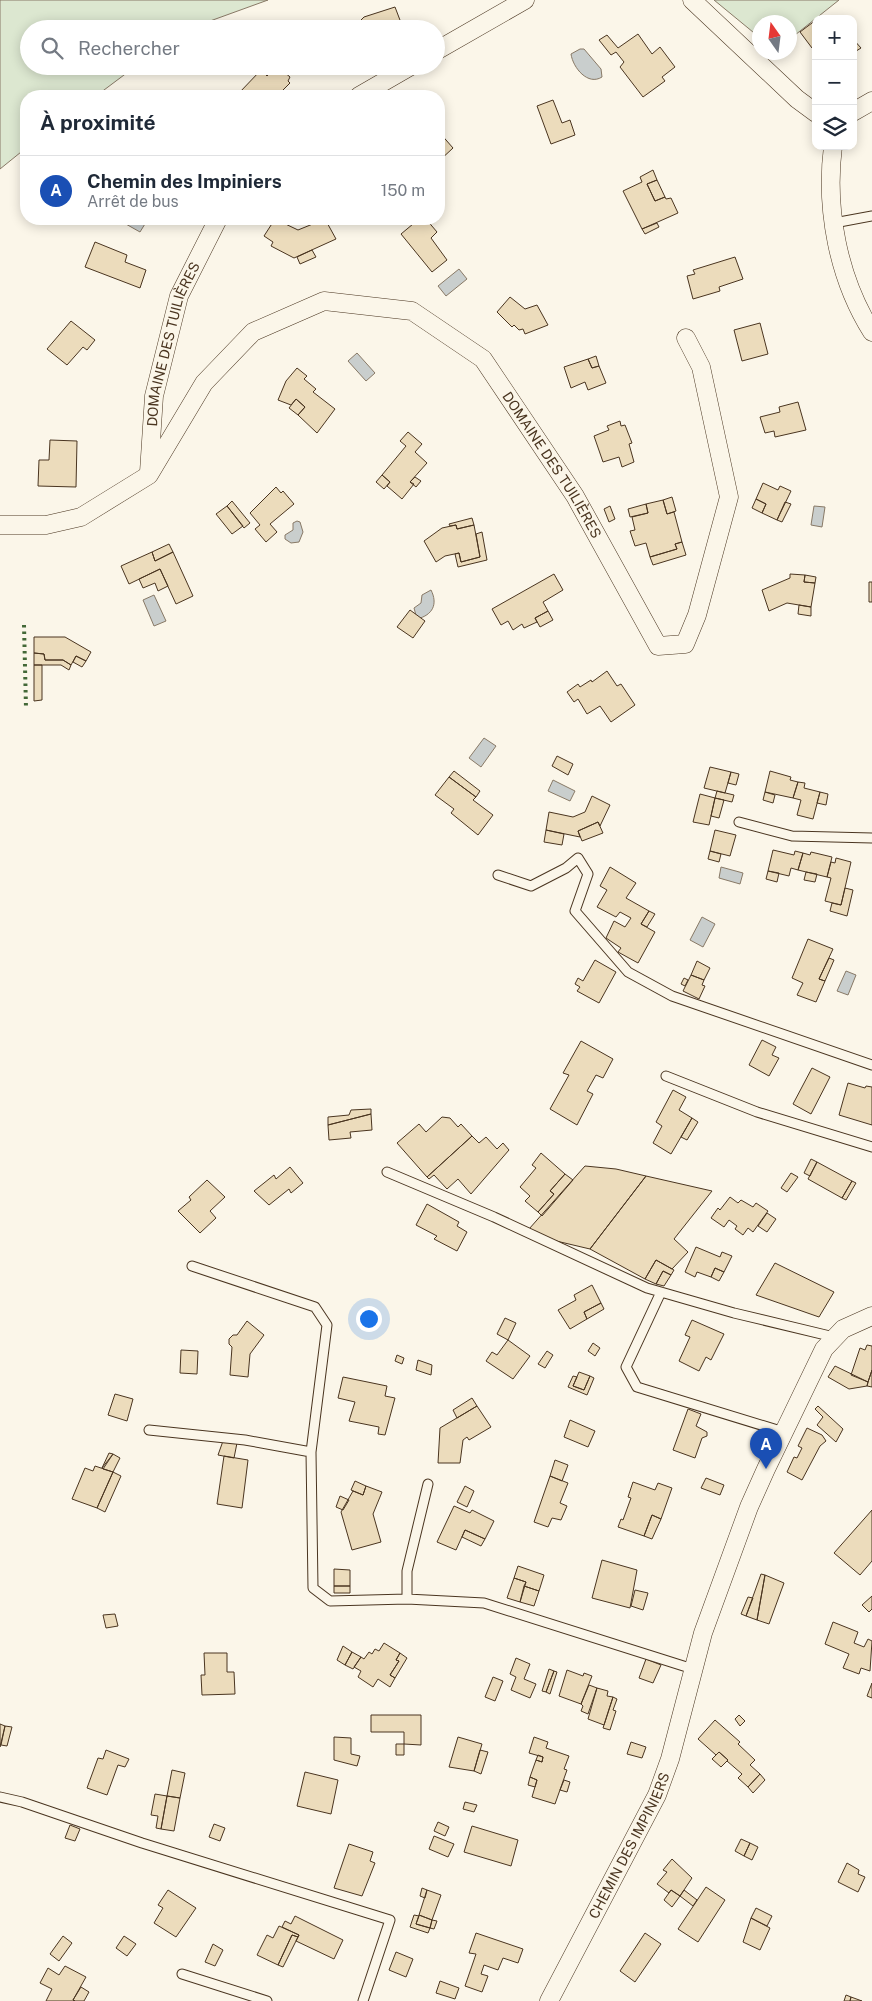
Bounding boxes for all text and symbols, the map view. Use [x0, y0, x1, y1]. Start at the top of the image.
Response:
north arrow [752, 15, 797, 60]
map controls [812, 15, 857, 150]
button: + [812, 15, 857, 60]
search box [20, 20, 445, 75]
icon: search [38, 34, 66, 62]
text: Rechercher [78, 37, 180, 59]
button: − [812, 60, 857, 105]
button: layers [812, 105, 857, 150]
text: À proximité [40, 110, 156, 135]
text: Chemin des Impiniers [87, 170, 282, 192]
text: A [50, 181, 62, 200]
text: 150 m [381, 181, 425, 200]
text: Arrêt de bus [87, 192, 179, 211]
street label: DOMAINE DES TUILIÈRES [144, 259, 203, 427]
street label: DOMAINE DES TUILIÈRES [499, 389, 605, 541]
your location [356, 1306, 382, 1332]
pin: A [750, 1428, 782, 1469]
street label: CHEMIN DES IMPINIERS [586, 1770, 672, 1921]

